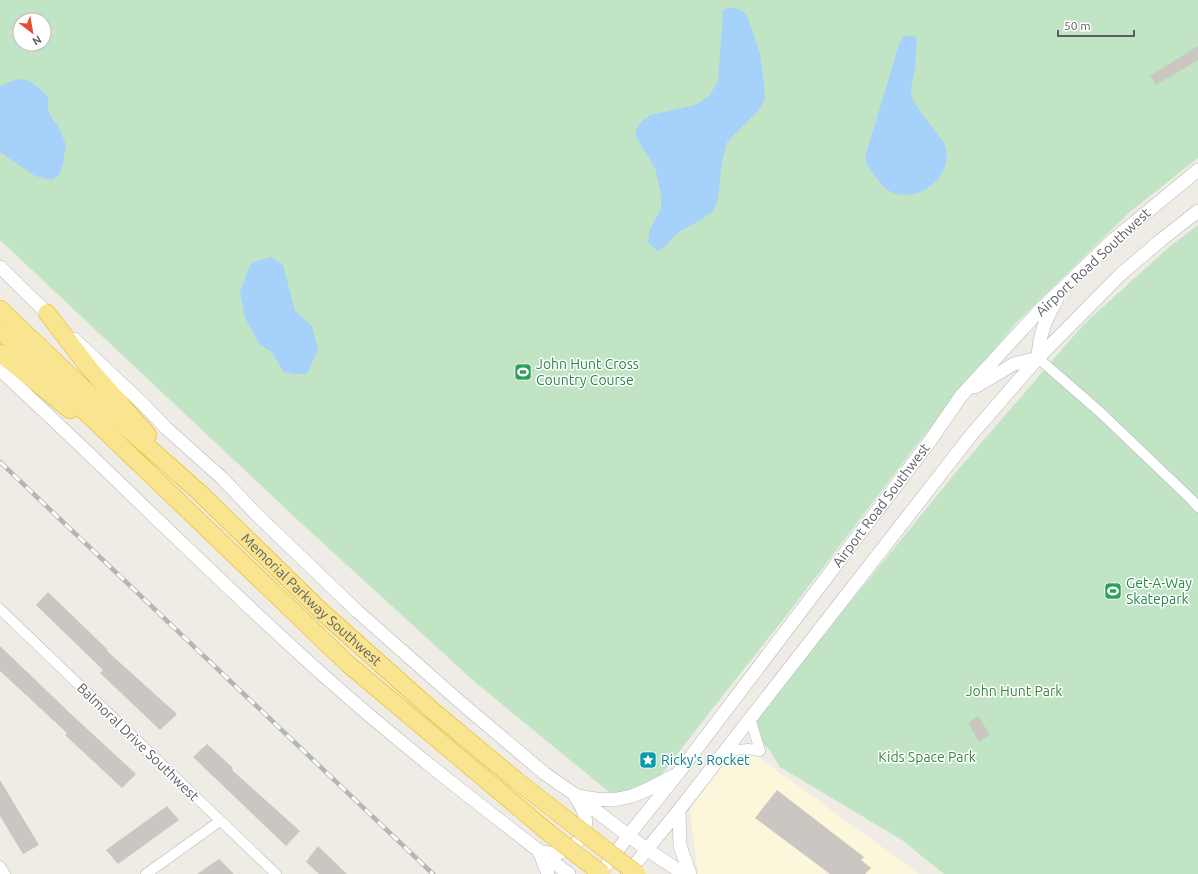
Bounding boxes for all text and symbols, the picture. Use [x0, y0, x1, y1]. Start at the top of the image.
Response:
north arrow [12, 12, 52, 52]
scale bar [1058, 12, 1134, 38]
text: 50 m [1064, 19, 1091, 32]
text: N [31, 33, 44, 48]
street label: Airport Road Southwest [1032, 204, 1154, 319]
place label: John Hunt Cross Country Course [536, 356, 639, 388]
sports icon: John Hunt Cross Country Course [513, 362, 533, 382]
street label: Airport Road Southwest [829, 440, 933, 570]
street label: Memorial Parkway Southwest [238, 530, 385, 669]
place label: Get-A-Way Skatepark [1126, 575, 1192, 607]
sports icon: Get-A-Way Skatepark [1103, 581, 1123, 601]
street label: Balmoral Drive Southwest [74, 680, 202, 805]
park label: John Hunt Park [966, 683, 1062, 699]
park label: Kids Space Park [878, 749, 976, 765]
place icon: Ricky's Rocket [638, 750, 658, 770]
place label: Ricky's Rocket [661, 752, 750, 768]

